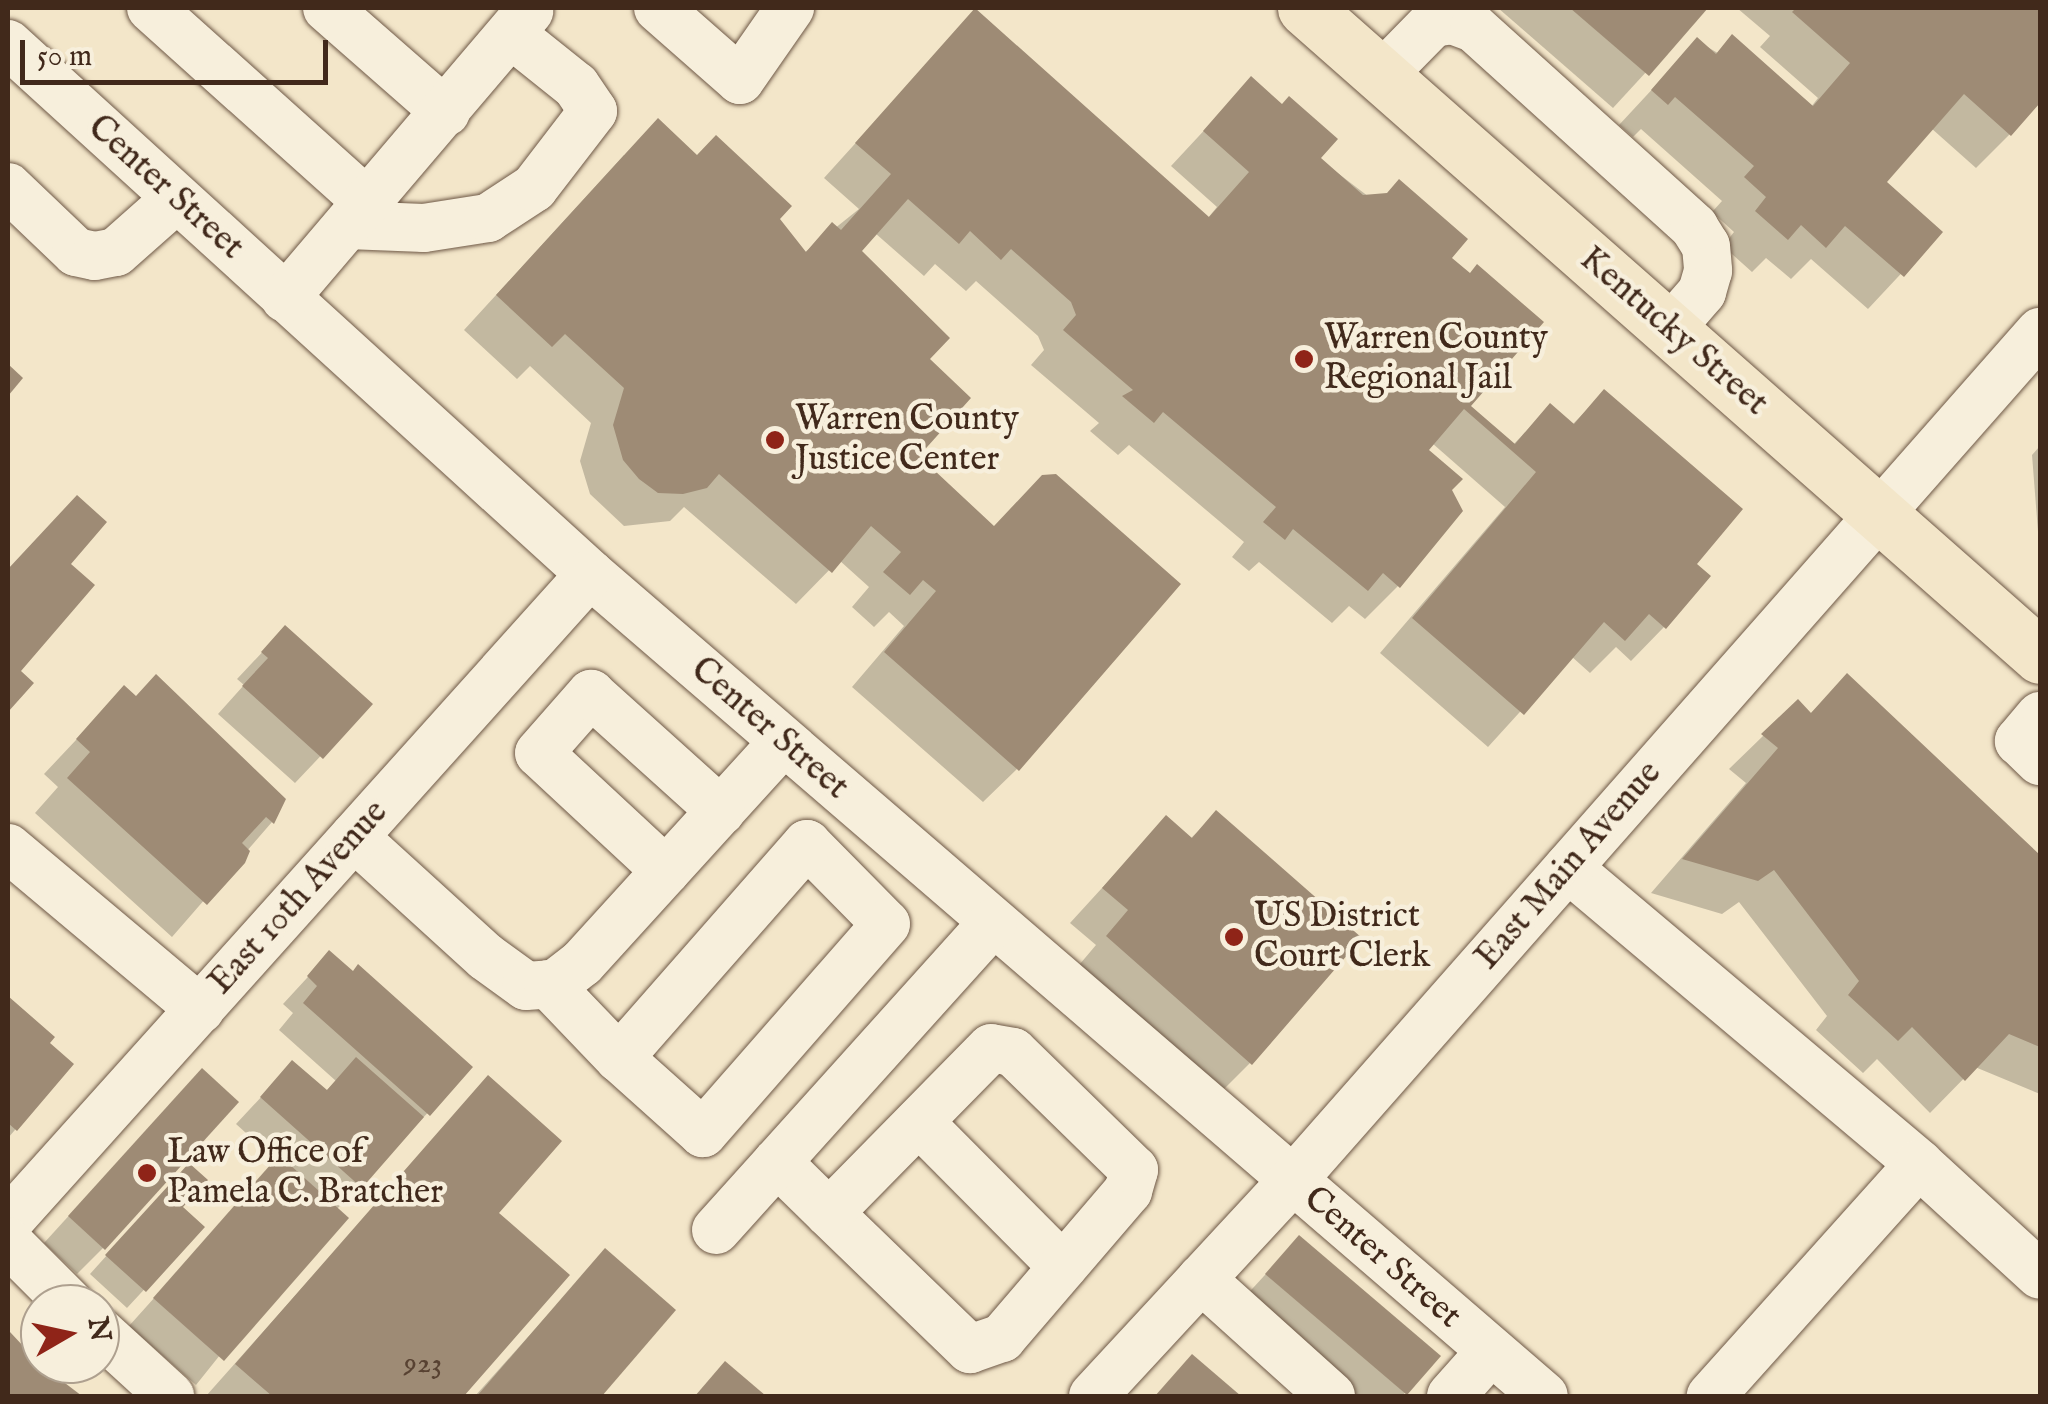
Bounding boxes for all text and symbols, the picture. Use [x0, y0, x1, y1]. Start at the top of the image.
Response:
scale bar [25, 20, 332, 82]
text: 50 m [37, 38, 92, 76]
street label: Center Street [78, 107, 252, 269]
street label: Kentucky Street [1570, 239, 1776, 425]
place label: Warren County Regional Jail [1324, 318, 1548, 400]
marker: Warren County Regional Jail [1293, 348, 1315, 370]
place label: Warren County Justice Center [795, 399, 1019, 481]
marker: Warren County Justice Center [764, 429, 786, 451]
street label: Center Street [682, 649, 856, 809]
street label: East Main Avenue [1467, 753, 1671, 979]
street label: East 10th Avenue [201, 792, 397, 1004]
place label: US District Court Clerk [1254, 896, 1430, 978]
marker: US District Court Clerk [1223, 926, 1245, 948]
place label: Law Office of Pamela C. Bratcher [167, 1132, 443, 1214]
marker: Law Office of Pamela C. Bratcher [136, 1162, 158, 1184]
street label: Center Street [1295, 1178, 1469, 1338]
north arrow [20, 1284, 120, 1384]
text: N [79, 1315, 117, 1344]
house number: 923 [404, 1346, 442, 1382]

